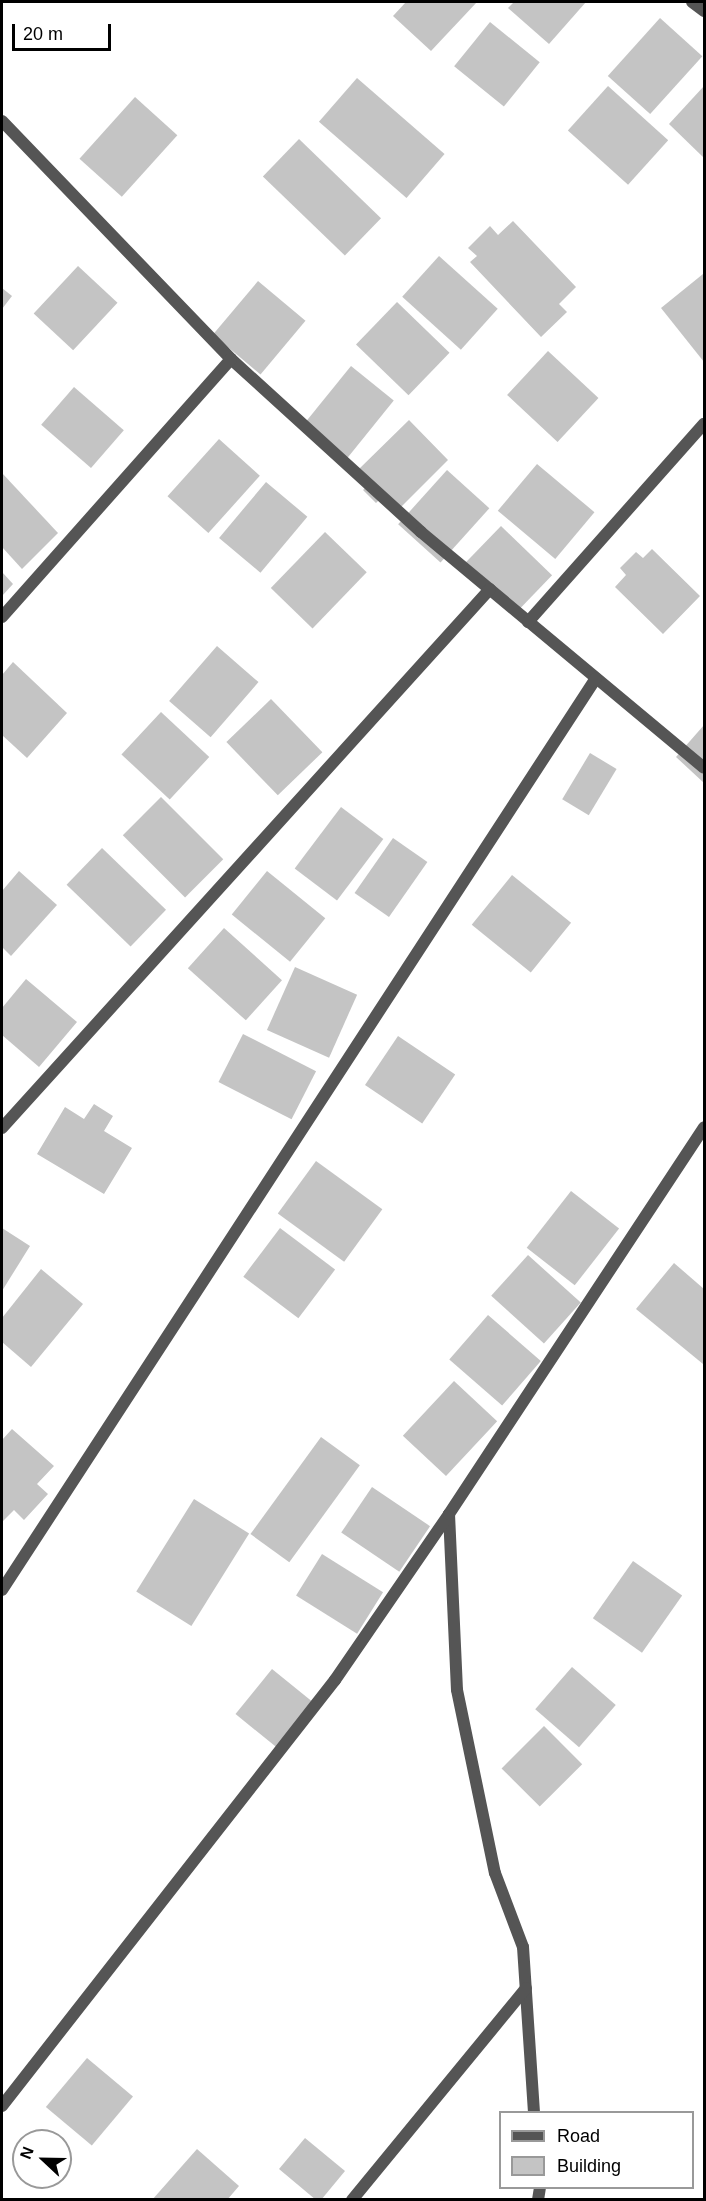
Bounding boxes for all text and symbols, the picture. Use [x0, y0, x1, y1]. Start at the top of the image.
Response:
scale bar [15, 12, 114, 50]
text: 20 m [23, 24, 63, 44]
legend [499, 2111, 694, 2189]
text: Road [557, 2126, 600, 2146]
north arrow [12, 2129, 72, 2189]
text: N [17, 2144, 37, 2161]
text: Building [557, 2156, 621, 2176]

